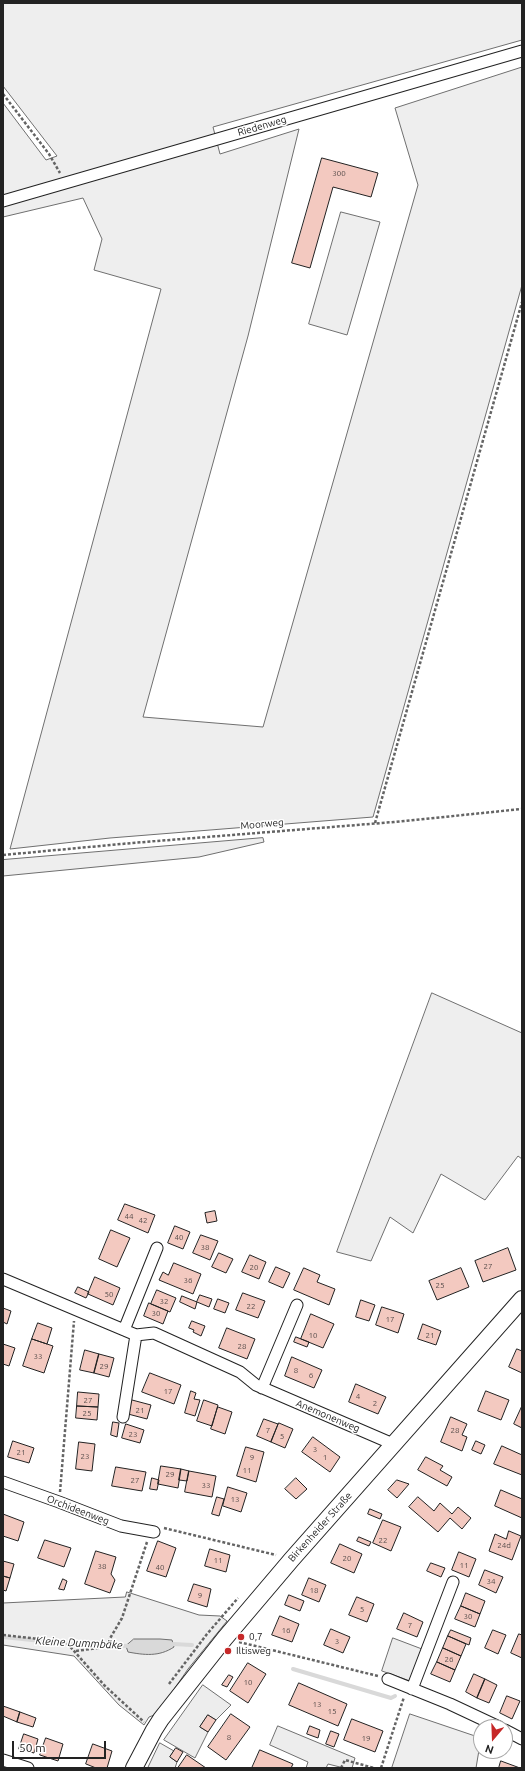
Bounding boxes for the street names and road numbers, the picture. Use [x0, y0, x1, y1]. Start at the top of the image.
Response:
street label: Riedenweg [236, 113, 288, 139]
street label: Moorweg [240, 816, 284, 832]
street label: Anemonenweg [294, 1397, 362, 1435]
street label: Birkenheider Straße [286, 1490, 354, 1564]
street label: Orchideenweg [45, 1493, 111, 1527]

